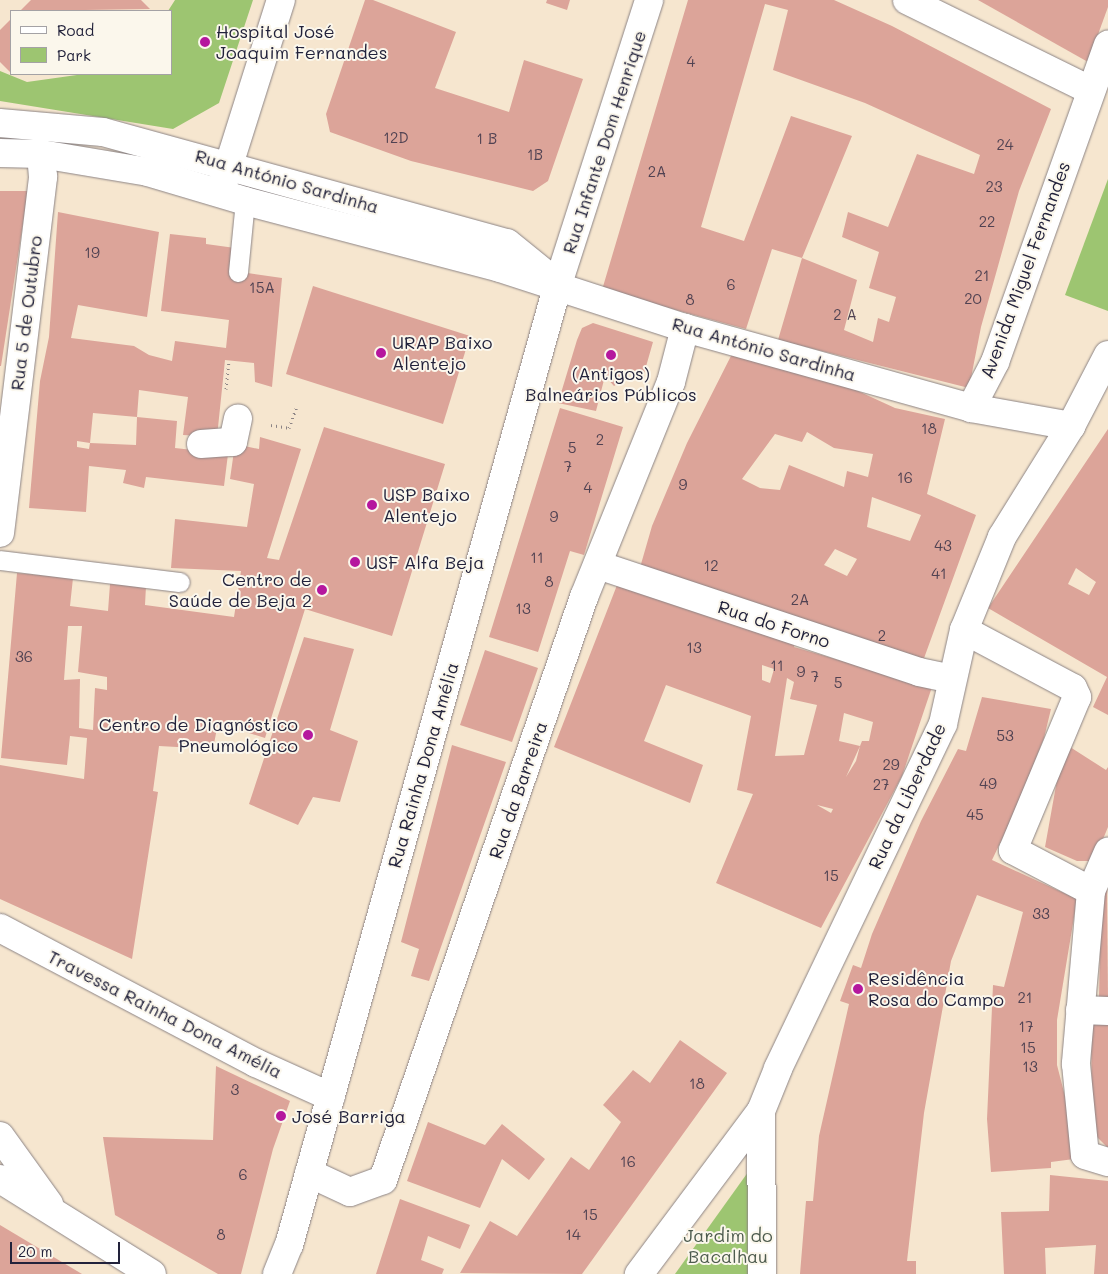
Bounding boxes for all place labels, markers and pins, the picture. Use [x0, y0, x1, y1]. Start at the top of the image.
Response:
place label: Hospital José Joaquim Fernandes [216, 21, 387, 64]
marker: Hospital José Joaquim Fernandes [198, 35, 212, 49]
place label: URAP Baixo Alentejo [392, 332, 492, 374]
marker: URAP Baixo Alentejo [374, 346, 388, 360]
marker: (Antigos) Balneários Públicos [605, 349, 617, 361]
place label: (Antigos) Balneários Públicos [525, 363, 697, 406]
place label: USP Baixo Alentejo [383, 484, 470, 526]
marker: USP Baixo Alentejo [365, 498, 379, 512]
place label: USF Alfa Beja [366, 551, 484, 573]
marker: USF Alfa Beja [348, 555, 362, 569]
place label: Centro de Saúde de Beja 2 [169, 569, 312, 612]
marker: Centro de Saúde de Beja 2 [316, 584, 328, 596]
place label: Centro de Diagnóstico Pneumológico [99, 714, 298, 756]
marker: Centro de Diagnóstico Pneumológico [302, 729, 314, 741]
place label: Residência Rosa do Campo [868, 968, 1004, 1011]
marker: Residência Rosa do Campo [852, 983, 864, 995]
place label: José Barriga [292, 1105, 406, 1127]
marker: José Barriga [274, 1109, 288, 1123]

